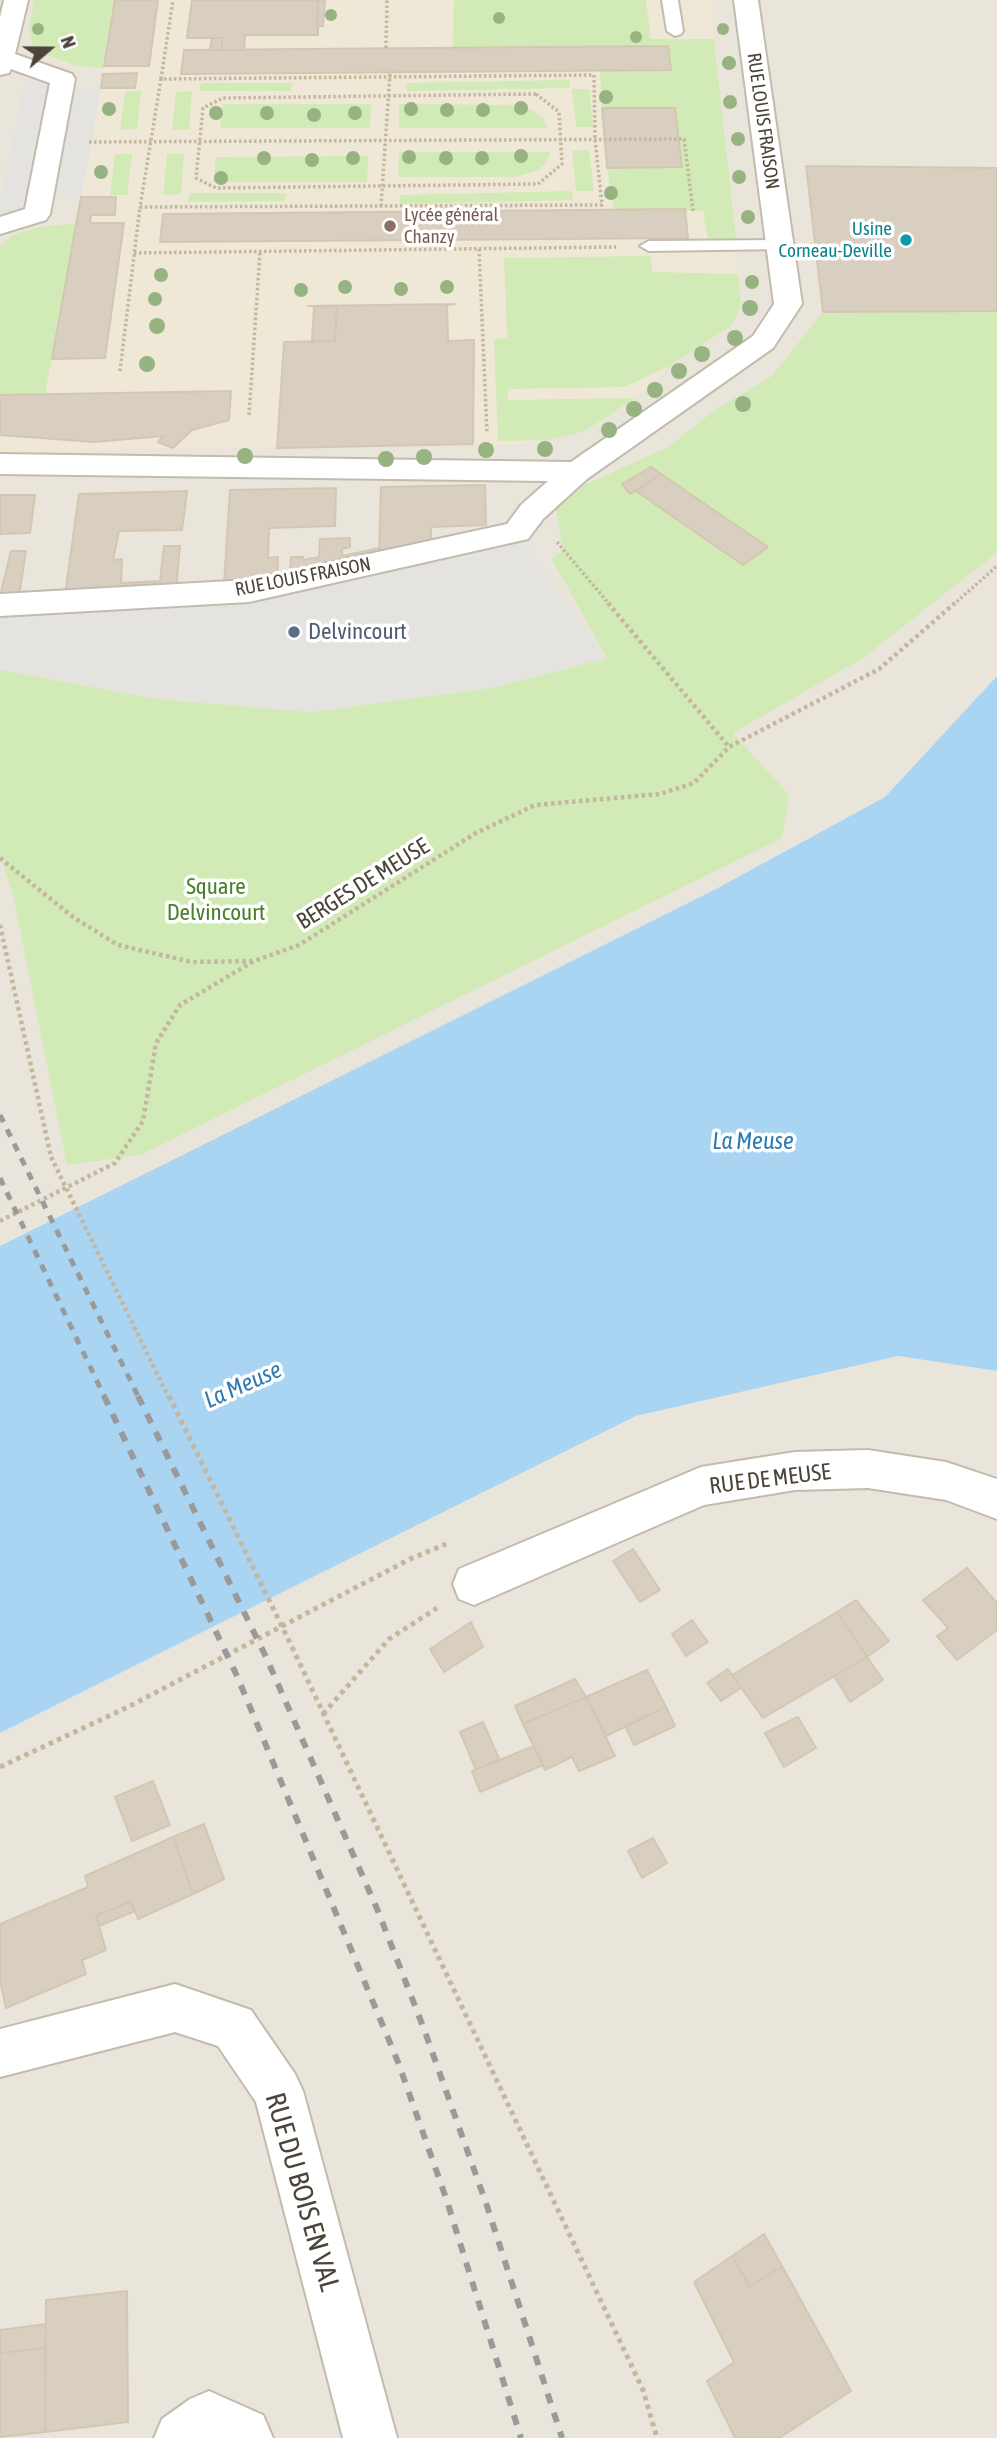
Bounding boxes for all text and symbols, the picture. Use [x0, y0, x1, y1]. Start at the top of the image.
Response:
north arrow [14, 14, 84, 84]
text: N [56, 33, 81, 51]
street label: RUE LOUIS FRAISON [742, 51, 784, 191]
place label: Lycée général Chanzy [404, 204, 499, 248]
marker: Lycée général Chanzy [382, 218, 398, 234]
place label: Usine Corneau-Deville [779, 218, 892, 262]
marker: Usine Corneau-Deville [898, 232, 914, 248]
street label: RUE LOUIS FRAISON [233, 553, 373, 601]
place label: Delvincourt [308, 618, 407, 646]
marker: Delvincourt [286, 624, 302, 640]
street label: BERGES DE MEUSE [292, 832, 434, 936]
park label: Square Delvincourt [167, 873, 265, 927]
water label: La Meuse [712, 1127, 794, 1155]
water label: La Meuse [200, 1355, 286, 1415]
street label: RUE DE MEUSE [708, 1458, 832, 1500]
street label: RUE DU BOIS EN VAL [258, 2089, 346, 2295]

